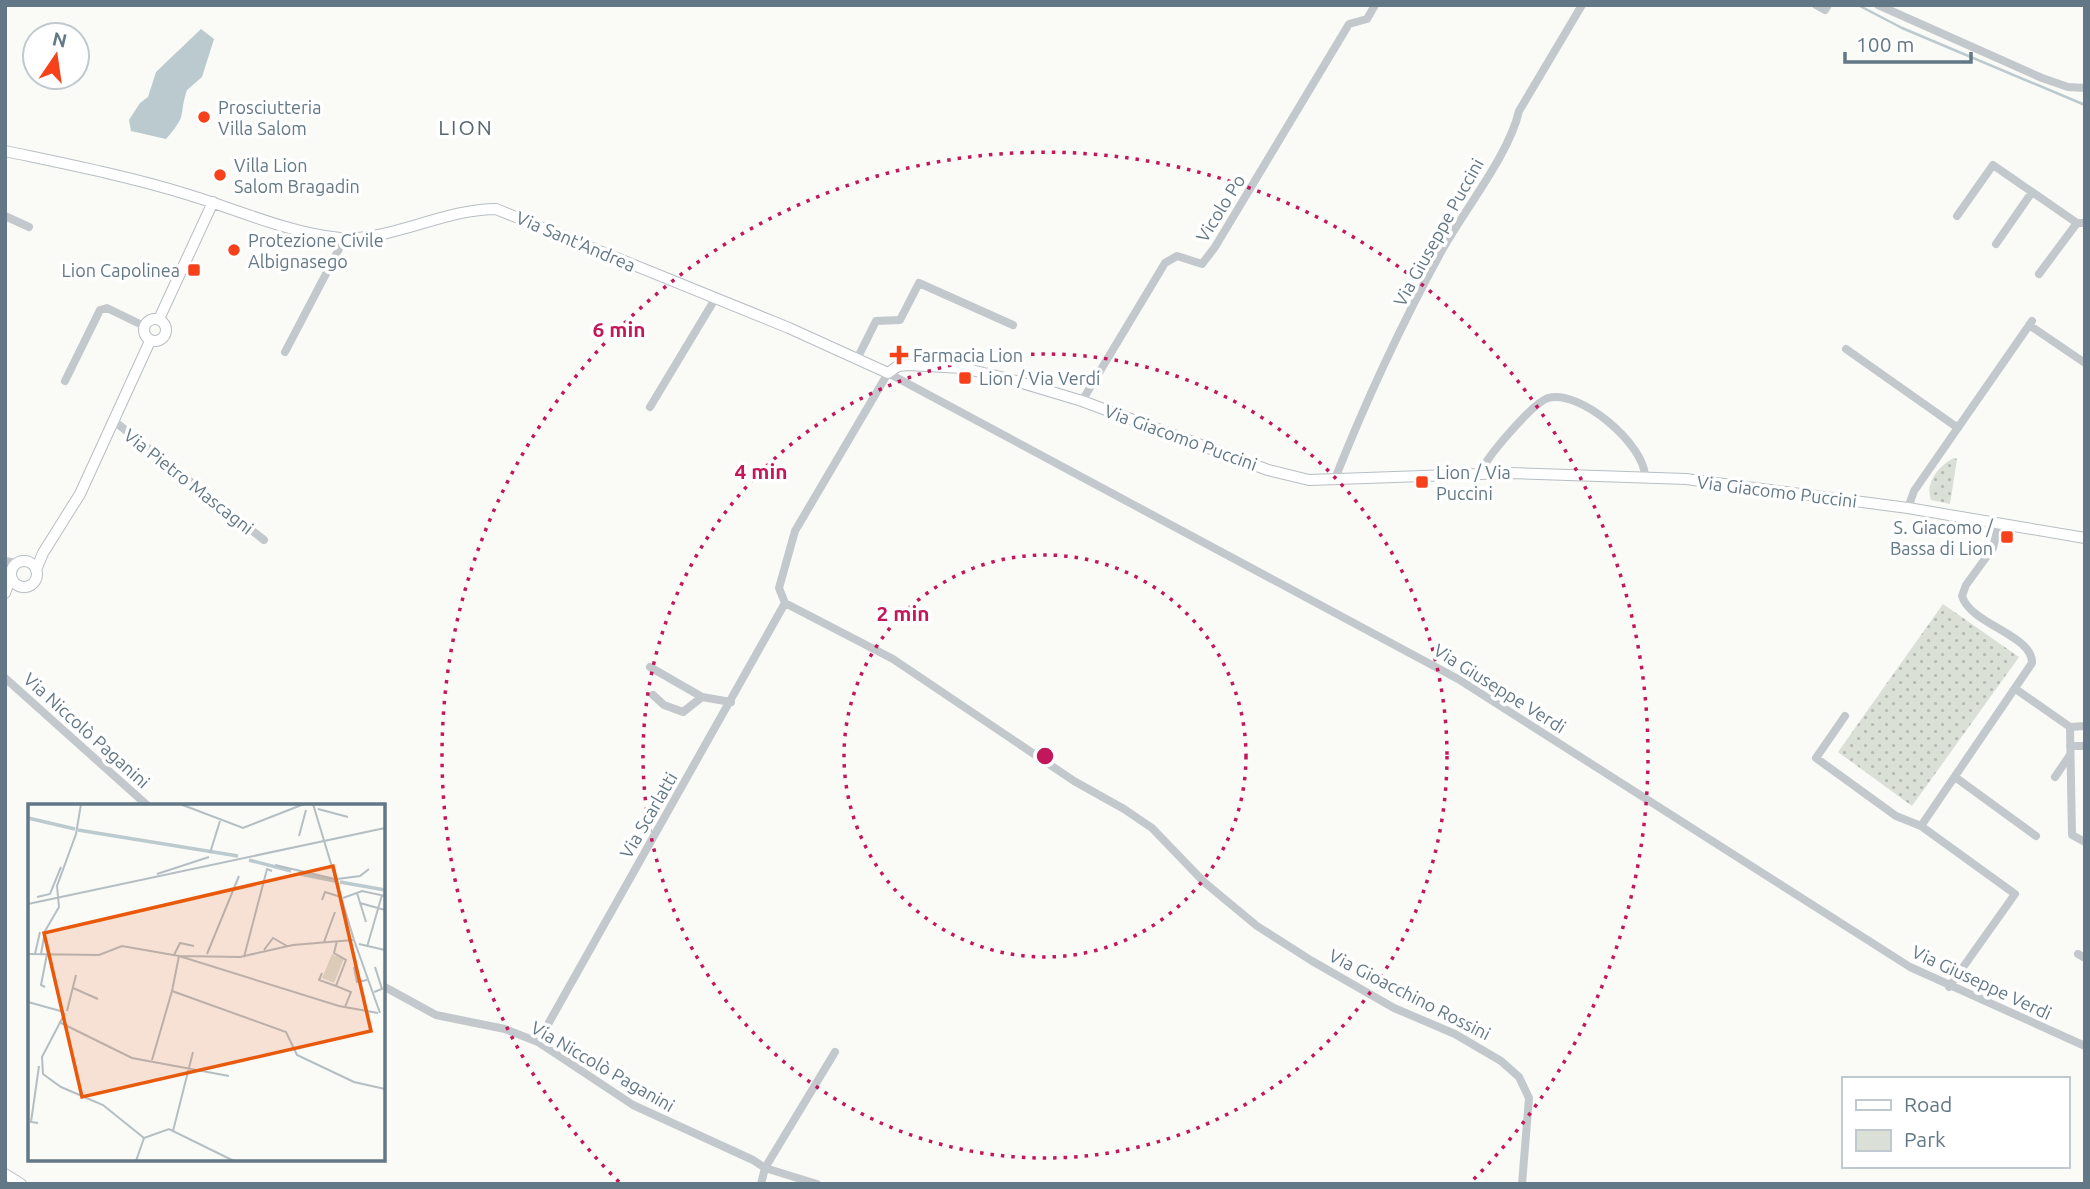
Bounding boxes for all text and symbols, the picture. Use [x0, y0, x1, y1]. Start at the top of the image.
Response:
north arrow [21, 21, 91, 91]
scale bar [1845, 21, 1971, 65]
text: N [50, 27, 69, 52]
text: 100 m [1856, 32, 1914, 56]
place label: Prosciutteria Villa Salom [218, 97, 321, 138]
marker: Prosciutteria Villa Salom [196, 109, 212, 125]
district label: LION [438, 115, 494, 139]
place label: Villa Lion Salom Bragadin [234, 155, 360, 196]
street label: Via Giuseppe Puccini [1389, 155, 1487, 309]
marker: Villa Lion Salom Bragadin [212, 167, 228, 183]
street label: Vicolo Po [1191, 171, 1249, 245]
street label: Via Sant'Andrea [513, 207, 639, 275]
place label: Protezione Civile Albignasego [248, 230, 384, 271]
marker: Protezione Civile Albignasego [226, 242, 242, 258]
place label: Lion Capolinea [62, 260, 180, 280]
marker: Lion Capolinea [186, 262, 202, 278]
text: 6 min [592, 317, 646, 341]
place label: Farmacia Lion [913, 345, 1023, 365]
marker: Farmacia Lion [891, 347, 907, 363]
place label: Lion / Via Verdi [979, 368, 1100, 388]
marker: Lion / Via Verdi [957, 370, 973, 386]
street label: Via Giacomo Puccini [1102, 400, 1260, 474]
street label: Via Pietro Mascagni [120, 424, 258, 538]
text: 4 min [734, 459, 788, 483]
place label: Lion / Via Puccini [1436, 462, 1511, 503]
street label: Via Giacomo Puccini [1696, 471, 1858, 511]
marker: Lion / Via Puccini [1414, 474, 1430, 490]
place label: S. Giacomo / Bassa di Lion [1890, 517, 1994, 558]
marker: S. Giacomo / Bassa di Lion [1999, 529, 2015, 545]
text: 2 min [876, 601, 930, 625]
street label: Via Giuseppe Verdi [1430, 639, 1570, 737]
street label: Via Niccolò Paganini [20, 668, 154, 792]
centre of rings [1033, 744, 1057, 768]
street label: Via Scarlatti [615, 768, 681, 862]
inset map [28, 804, 385, 1161]
street label: Via Giuseppe Verdi [1909, 941, 2055, 1023]
street label: Via Gioacchino Rossini [1326, 945, 1494, 1043]
street label: Via Niccolò Paganini [528, 1017, 678, 1115]
legend [1842, 1077, 2069, 1168]
text: Road [1904, 1092, 1952, 1116]
text: Park [1904, 1127, 1946, 1151]

